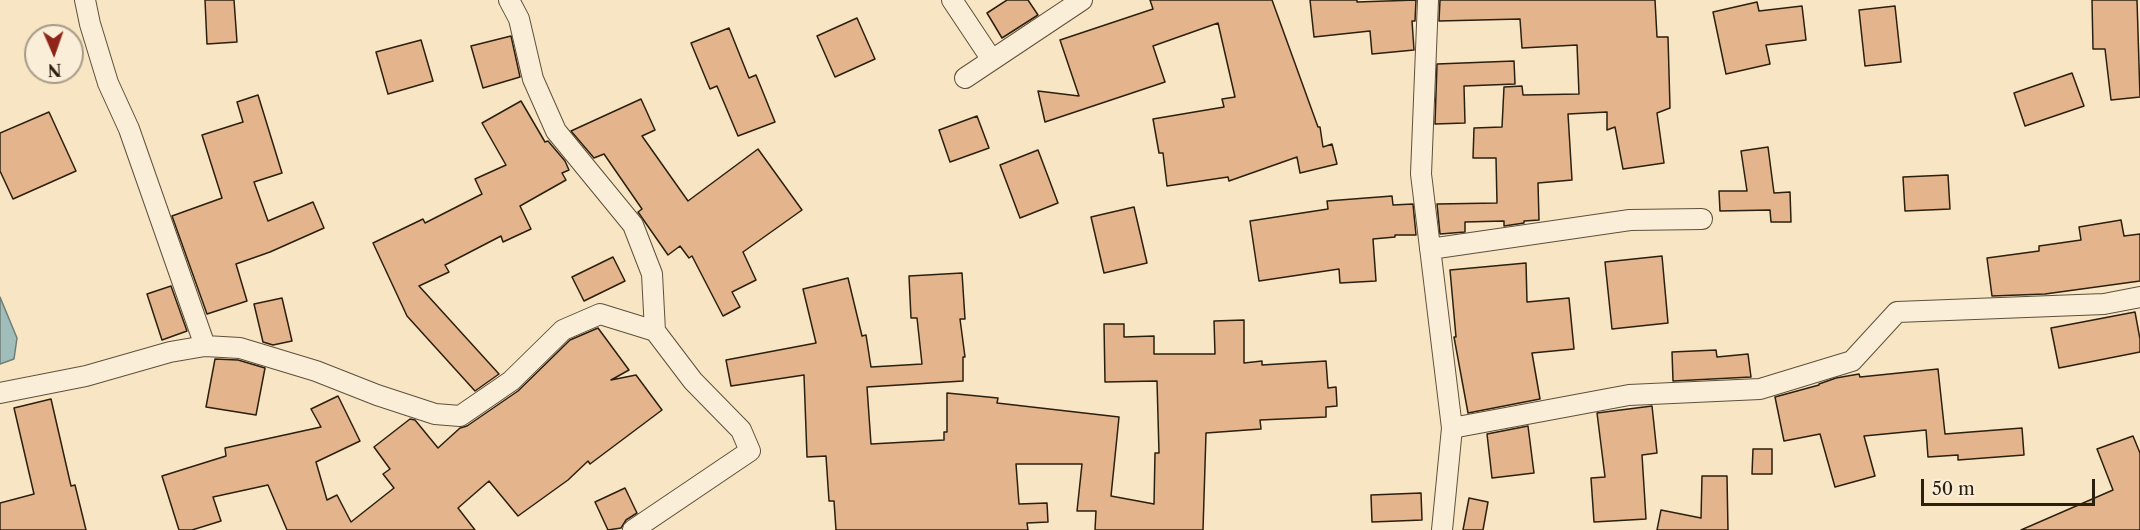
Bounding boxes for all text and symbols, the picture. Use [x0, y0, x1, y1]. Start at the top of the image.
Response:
north arrow [24, 24, 84, 84]
text: N [47, 60, 62, 80]
scale bar [1924, 467, 2098, 505]
text: 50 m [1932, 478, 1975, 500]

